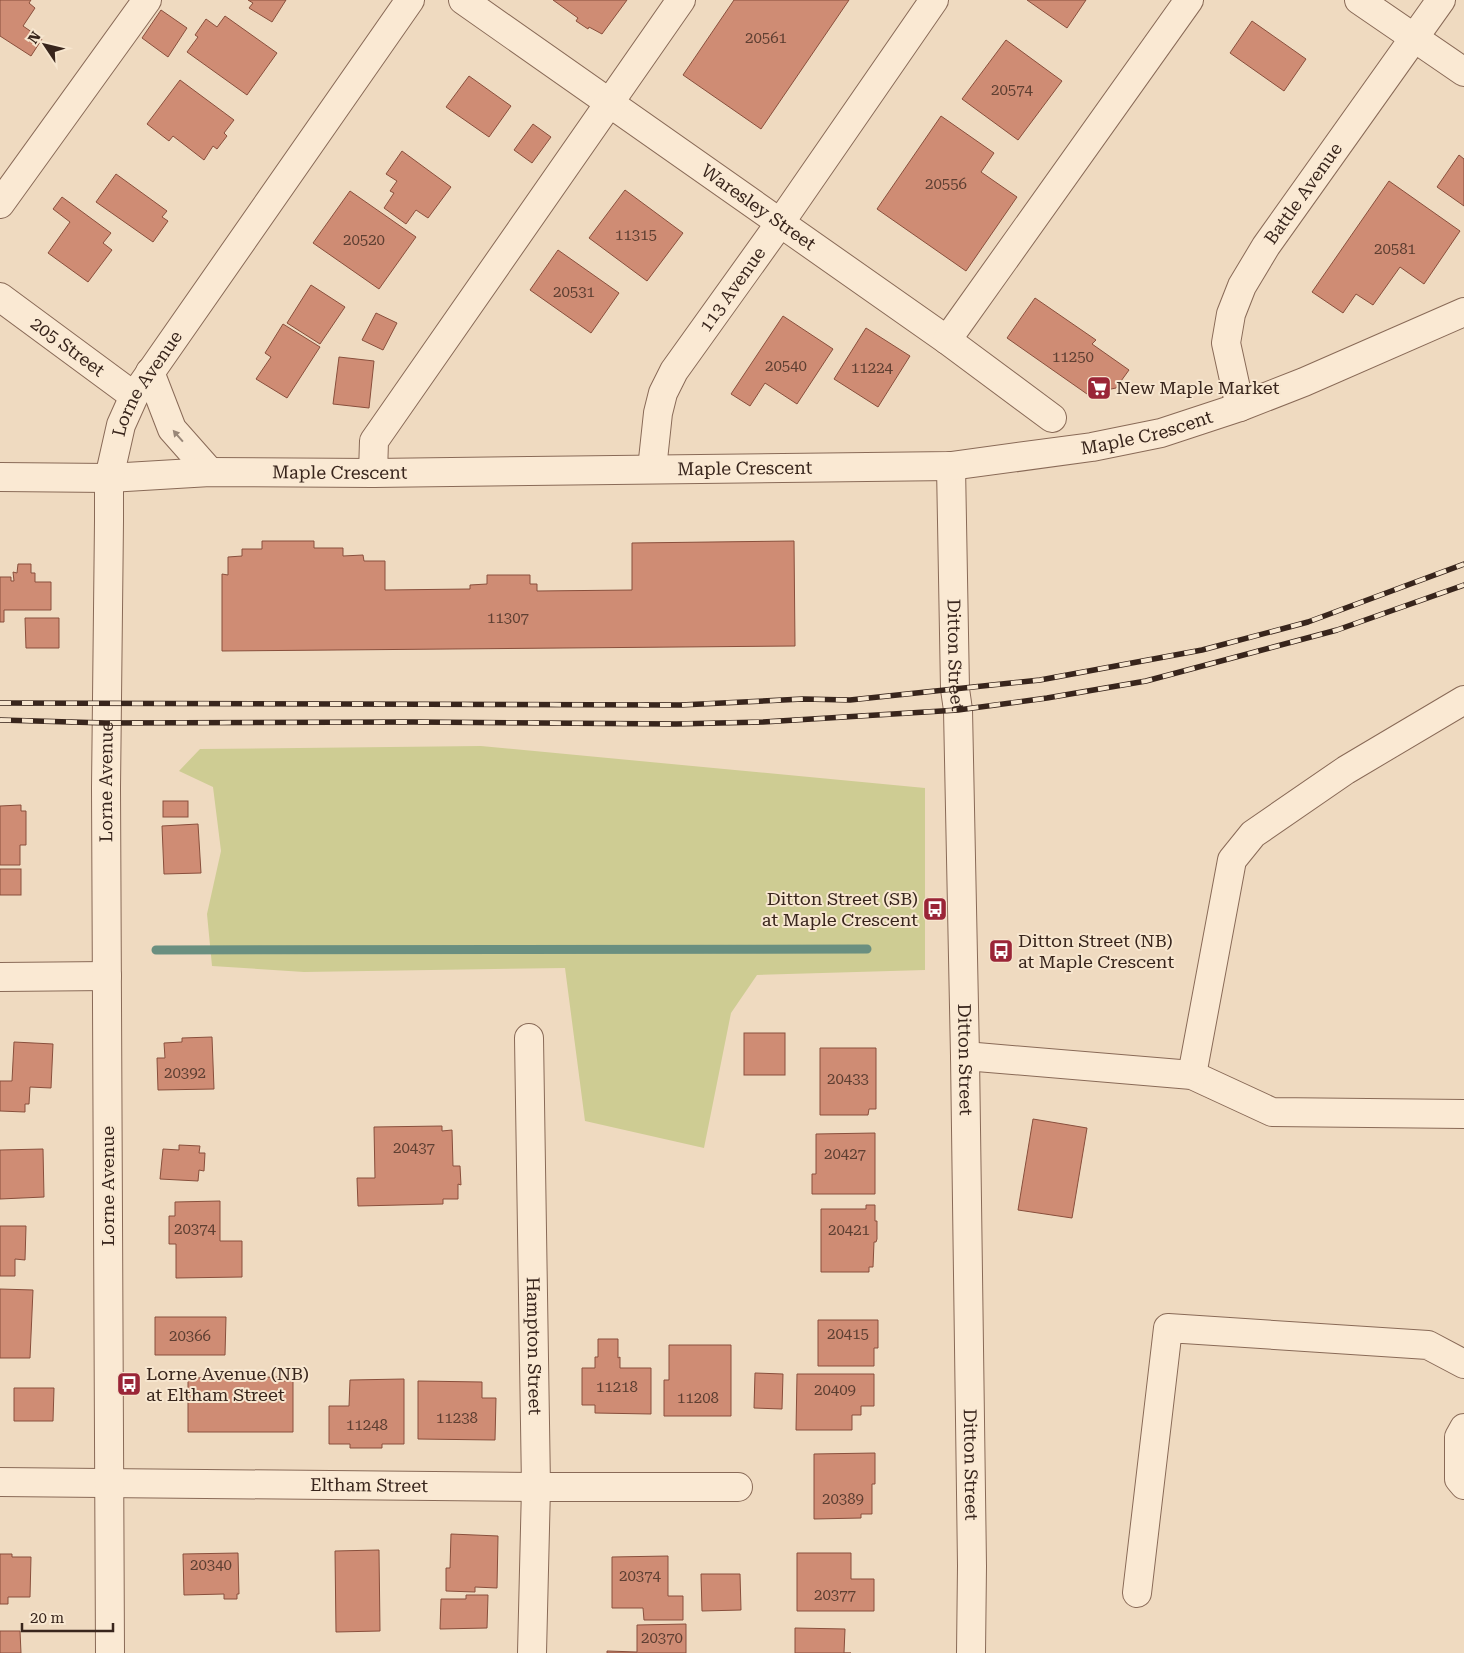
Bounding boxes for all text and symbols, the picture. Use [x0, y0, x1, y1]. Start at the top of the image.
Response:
north arrow [20, 20, 70, 70]
text: N [25, 28, 44, 47]
house number: 20561 [745, 29, 787, 47]
house number: 20574 [991, 81, 1034, 99]
street label: Battle Avenue [1260, 138, 1346, 248]
street label: Waresley Street [697, 160, 820, 255]
house number: 20556 [925, 175, 967, 193]
house number: 11315 [615, 226, 657, 244]
house number: 20520 [343, 231, 385, 249]
house number: 20581 [1374, 240, 1416, 258]
street label: 113 Avenue [695, 242, 770, 336]
house number: 20531 [553, 283, 595, 301]
street label: 205 Street [27, 312, 109, 381]
street label: Lorne Avenue [108, 326, 186, 438]
house number: 11250 [1052, 348, 1094, 366]
house number: 20540 [765, 357, 807, 375]
house number: 11224 [851, 359, 894, 377]
supermarket icon: New Maple Market [1086, 375, 1112, 401]
place label: New Maple Market [1116, 377, 1280, 398]
street label: Maple Crescent [1079, 406, 1215, 458]
one-way arrow [172, 430, 183, 443]
street label: Maple Crescent [677, 457, 813, 479]
street label: Maple Crescent [272, 461, 408, 483]
street label: Ditton Street [943, 599, 969, 712]
house number: 11307 [487, 609, 529, 627]
street label: Lorne Avenue [95, 722, 117, 842]
place label: Ditton Street (SB) at Maple Crescent [762, 888, 918, 930]
bus stop icon: Ditton Street (SB) at Maple Crescent [922, 896, 948, 922]
place label: Ditton Street (NB) at Maple Crescent [1018, 930, 1174, 972]
bus stop icon: Ditton Street (NB) at Maple Crescent [988, 938, 1014, 964]
street label: Ditton Street [954, 1003, 977, 1116]
house number: 20392 [164, 1064, 206, 1082]
house number: 20433 [827, 1070, 869, 1088]
street label: Lorne Avenue [97, 1126, 118, 1246]
house number: 20437 [393, 1139, 435, 1157]
house number: 20427 [824, 1145, 866, 1163]
house number: 20374 [174, 1220, 217, 1238]
house number: 20421 [828, 1221, 870, 1239]
street label: Hampton Street [523, 1277, 546, 1416]
house number: 20415 [827, 1325, 869, 1343]
house number: 20366 [169, 1327, 211, 1345]
place label: Lorne Avenue (NB) at Eltham Street [146, 1363, 309, 1405]
bus stop icon: Lorne Avenue (NB) at Eltham Street [116, 1371, 142, 1397]
house number: 11218 [596, 1378, 638, 1396]
house number: 20409 [814, 1381, 856, 1399]
house number: 11208 [677, 1389, 719, 1407]
street label: Ditton Street [960, 1408, 982, 1521]
house number: 11238 [436, 1409, 478, 1427]
house number: 11248 [346, 1416, 388, 1434]
street label: Eltham Street [310, 1474, 428, 1496]
house number: 20389 [822, 1490, 864, 1508]
house number: 20340 [190, 1556, 232, 1574]
house number: 20374 [619, 1567, 662, 1585]
house number: 20377 [814, 1586, 856, 1604]
scale bar [22, 1600, 114, 1632]
text: 20 m [30, 1609, 65, 1627]
house number: 20370 [641, 1629, 683, 1647]

